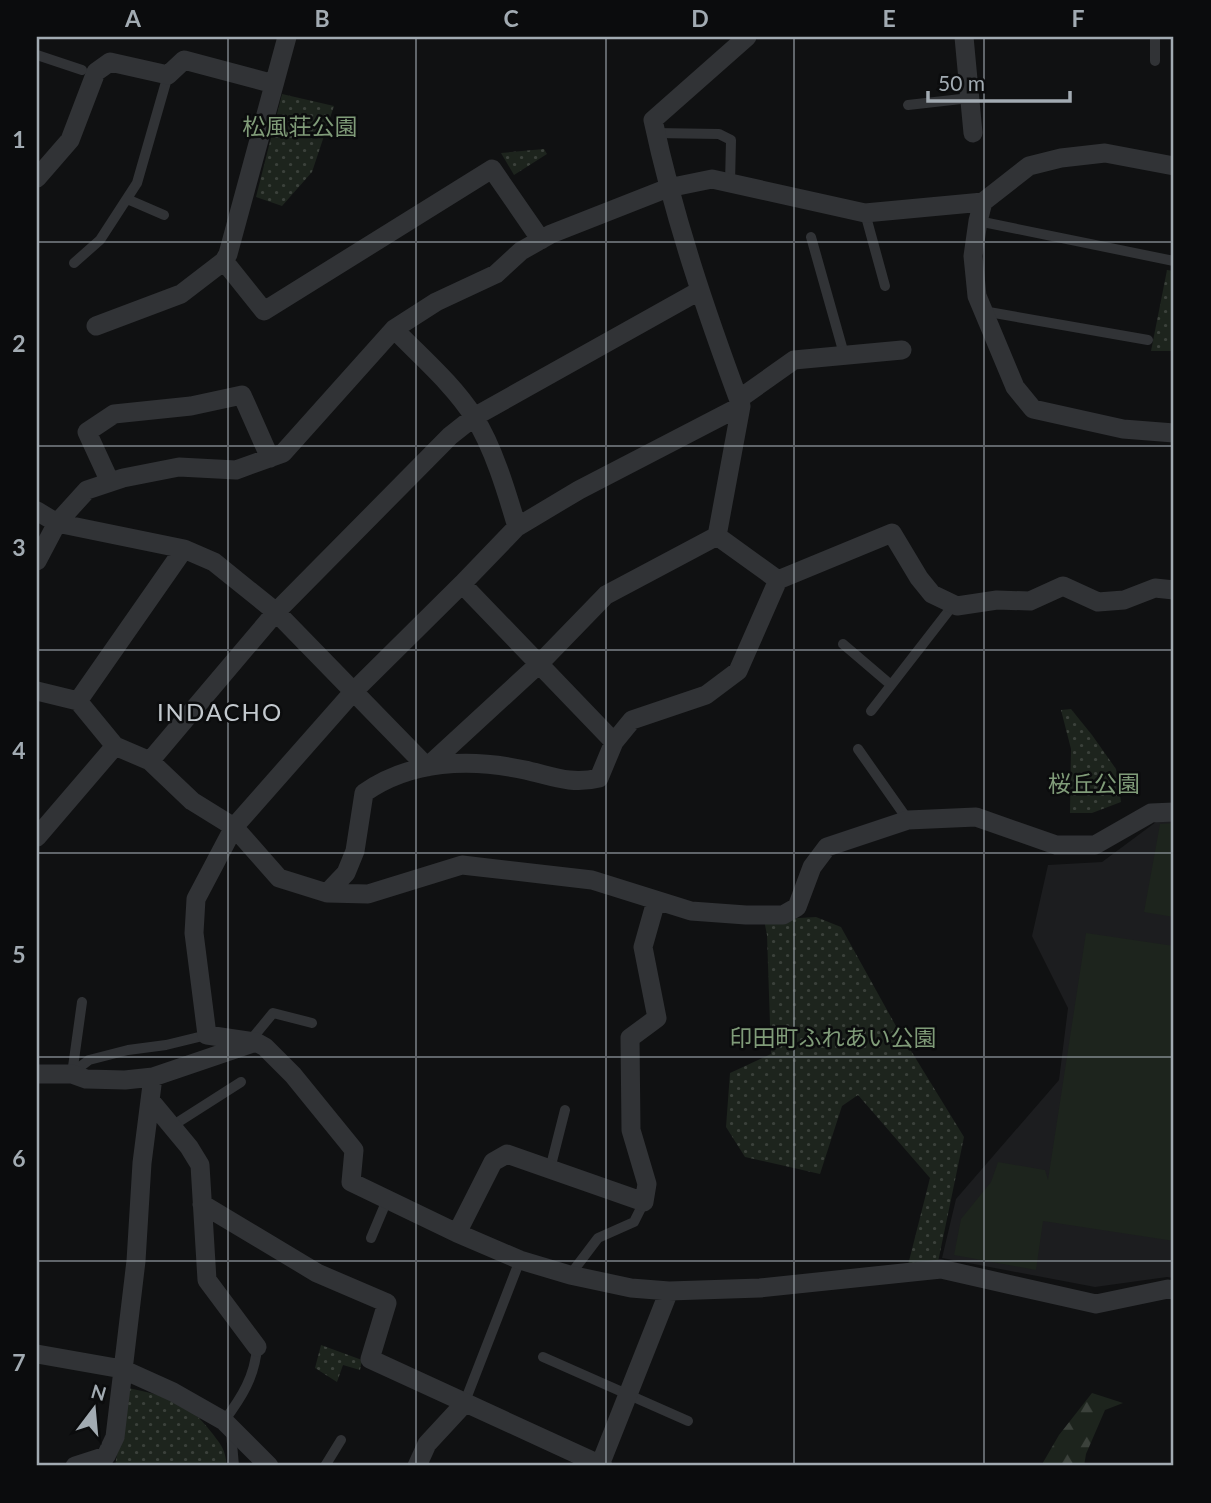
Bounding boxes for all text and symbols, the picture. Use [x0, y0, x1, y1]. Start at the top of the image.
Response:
text: A [124, 4, 142, 32]
text: B [314, 4, 330, 32]
text: C [503, 4, 519, 32]
text: D [691, 4, 709, 32]
text: E [882, 4, 896, 32]
text: F [1071, 4, 1085, 32]
scale bar [928, 60, 1069, 104]
text: 50 m [938, 70, 985, 95]
park label: 松風荘公園 [243, 112, 358, 140]
text: 1 [12, 125, 26, 153]
text: 2 [12, 329, 26, 357]
text: 3 [12, 533, 26, 561]
district label: INDACHO [157, 697, 283, 726]
text: 4 [12, 736, 26, 764]
park label: 桜丘公園 [1048, 769, 1140, 797]
text: 5 [12, 940, 26, 968]
park label: 印田町ふれあい公園 [730, 1023, 937, 1051]
text: 6 [12, 1144, 26, 1172]
text: 7 [12, 1348, 26, 1376]
north arrow [60, 1374, 130, 1444]
text: N [89, 1379, 109, 1405]

